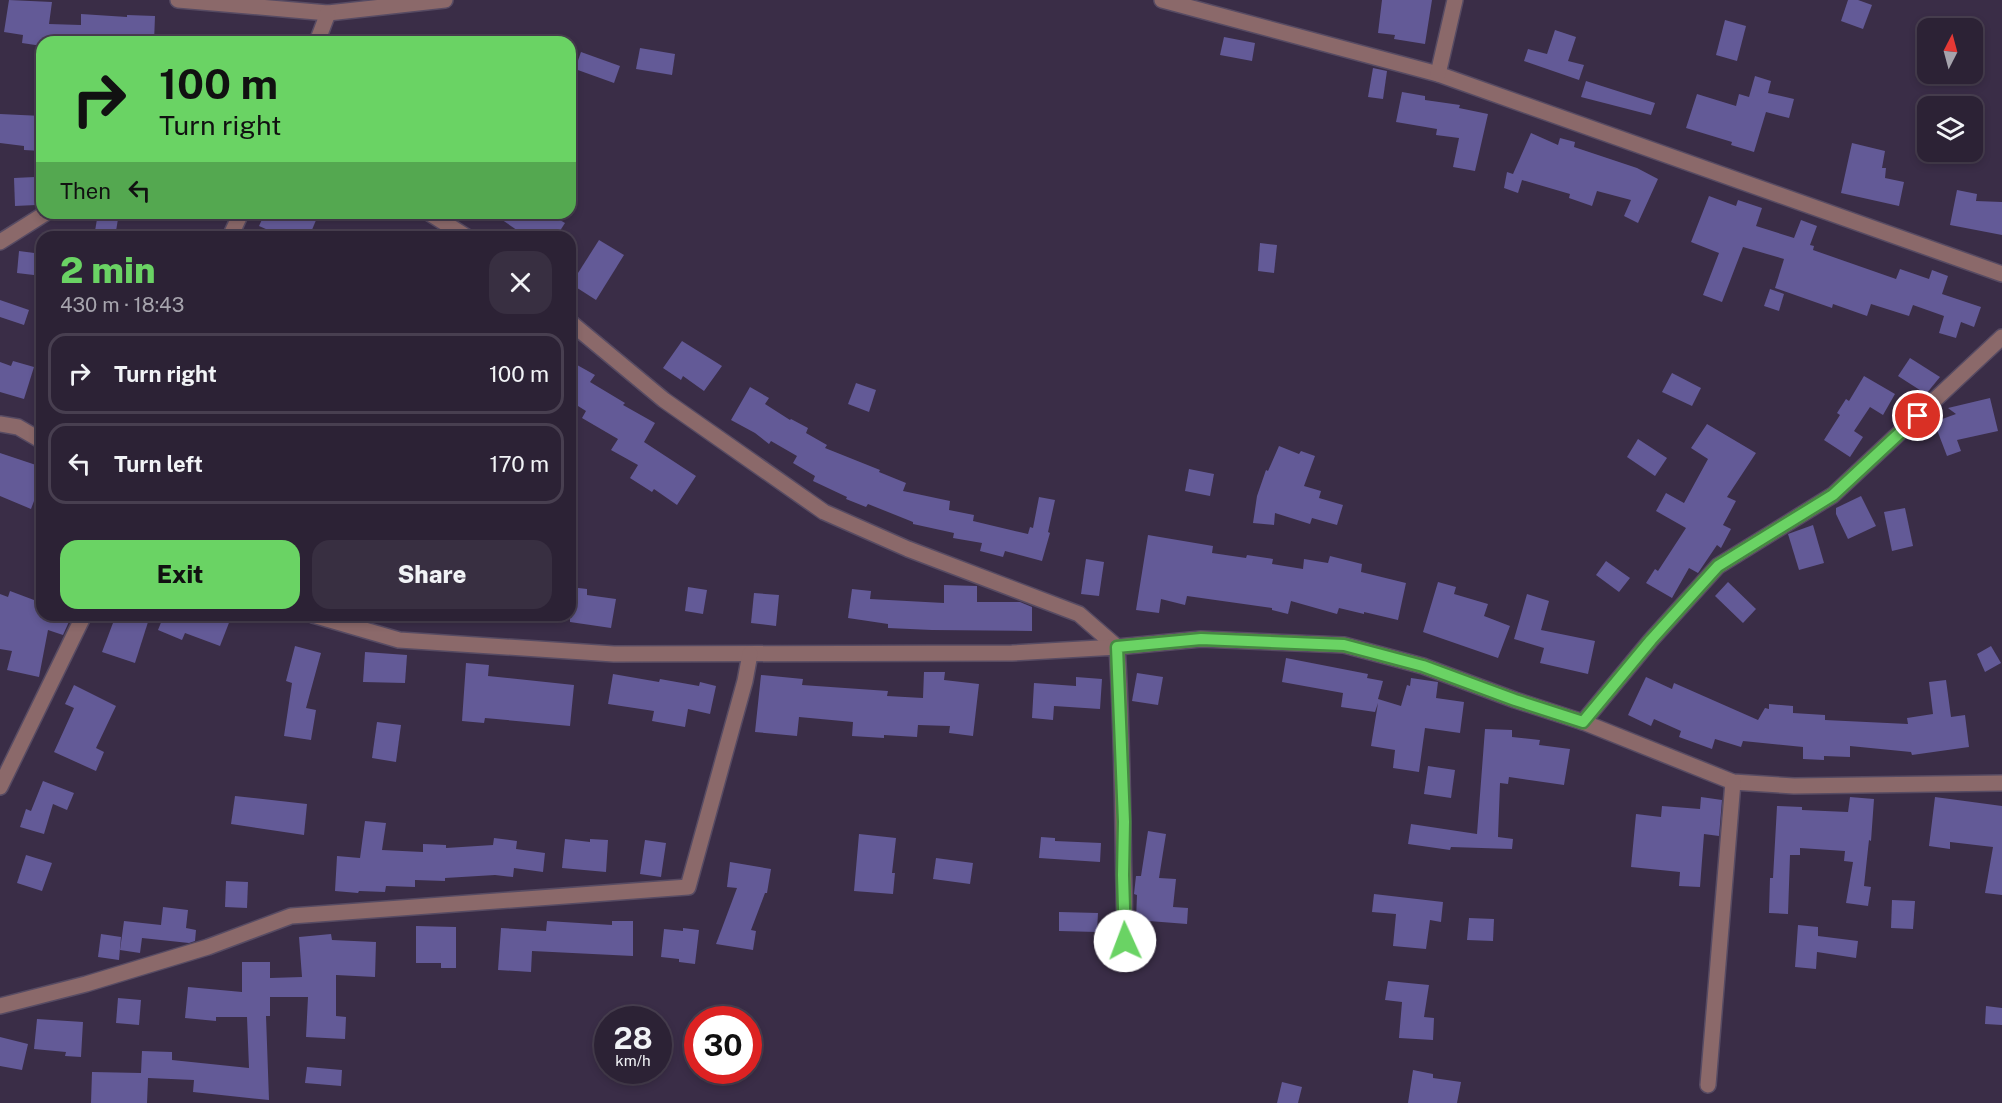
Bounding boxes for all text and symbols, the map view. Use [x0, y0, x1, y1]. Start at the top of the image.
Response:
north arrow [1917, 18, 1983, 84]
map controls [1917, 18, 1983, 162]
text: 100 m [159, 59, 278, 108]
icon: right [60, 60, 138, 138]
button: layers [1917, 96, 1983, 162]
text: Turn right [159, 109, 282, 141]
icon: left [123, 174, 156, 207]
text: Then [60, 178, 111, 204]
text: 2 min [60, 249, 156, 291]
button: close [489, 251, 552, 314]
text: 430 m · 18:43 [60, 293, 184, 317]
icon: right [63, 357, 96, 390]
text: Turn right [114, 361, 217, 387]
text: 100 m [489, 361, 549, 387]
pin [1892, 390, 1943, 441]
icon: arrive [1901, 399, 1934, 432]
icon: left [63, 447, 96, 480]
text: Turn left [114, 451, 203, 477]
text: 170 m [489, 451, 549, 477]
button: Exit [60, 540, 300, 609]
button: Share [312, 540, 552, 609]
position arrow [1093, 909, 1157, 973]
speed limit sign: 30 [684, 1006, 762, 1084]
text: 28 [613, 1020, 653, 1056]
text: km/h [615, 1052, 651, 1069]

